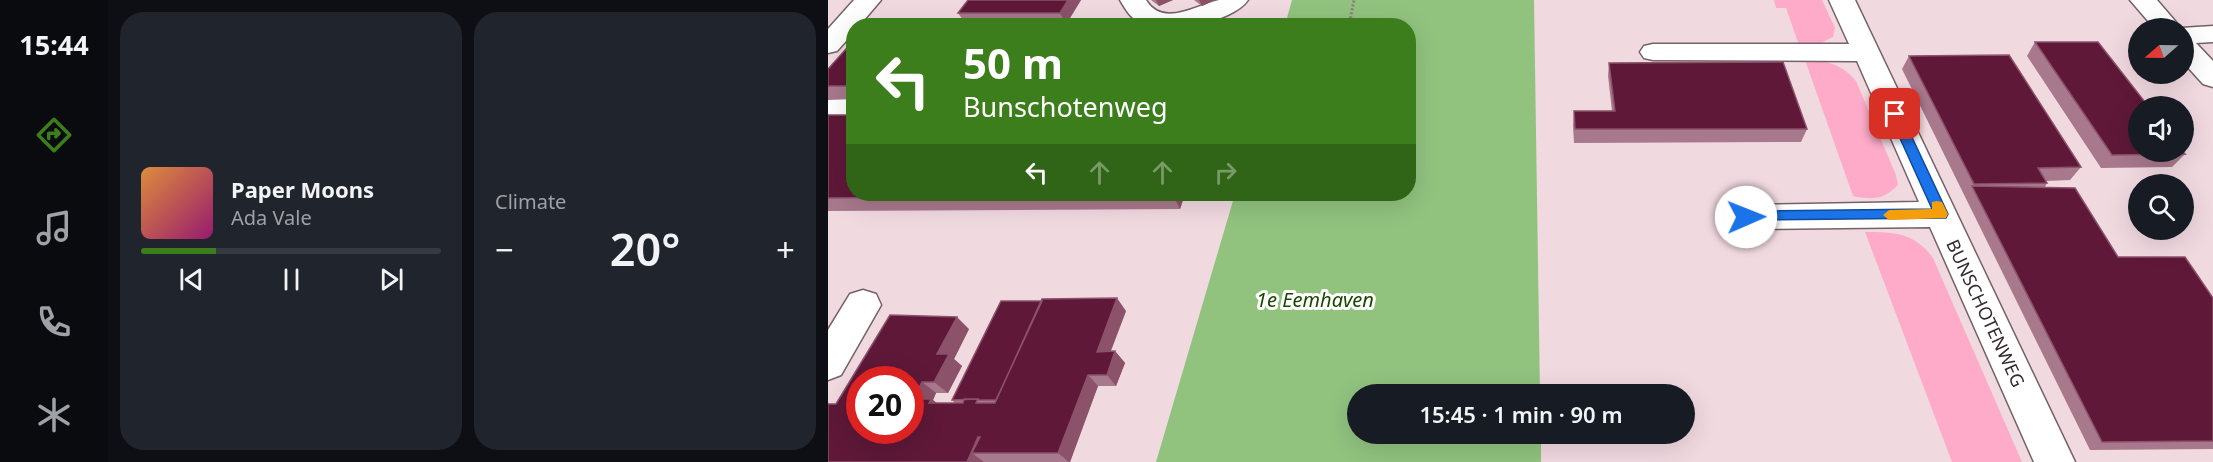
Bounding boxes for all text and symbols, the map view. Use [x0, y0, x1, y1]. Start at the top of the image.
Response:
north arrow [2128, 18, 2194, 84]
map controls [2128, 18, 2194, 240]
text: 15:44 [19, 26, 89, 63]
text: 50 m [963, 34, 1063, 91]
icon: left [864, 42, 942, 120]
text: Bunschotenweg [963, 88, 1168, 125]
pin [1869, 88, 1920, 139]
button: sound [2128, 96, 2194, 162]
icon: arrive [1878, 97, 1911, 130]
icon: directions [33, 114, 75, 156]
icon: left [1020, 156, 1053, 189]
icon: ahead [1083, 156, 1116, 189]
icon: ahead [1146, 156, 1179, 189]
icon: right [1209, 156, 1242, 189]
text: Paper Moons [231, 174, 374, 204]
button: search [2128, 174, 2194, 240]
position arrow [1714, 185, 1778, 249]
text: Climate [495, 188, 566, 215]
text: Ada Vale [231, 204, 312, 231]
icon: music [33, 207, 75, 249]
text: 20° [610, 218, 680, 279]
text: − [495, 227, 514, 272]
text: + [776, 227, 795, 272]
street label: BUNSCHOTENWEG [1941, 235, 2031, 391]
icon: previous [175, 263, 208, 296]
icon: pause [275, 263, 308, 296]
icon: next [375, 263, 408, 296]
water label: 1e Eemhaven [1256, 286, 1374, 313]
icon: phone [33, 301, 75, 343]
speed limit sign: 20 [846, 366, 924, 444]
icon: climate [33, 394, 75, 436]
text: 15:45 · 1 min · 90 m [1419, 399, 1623, 429]

